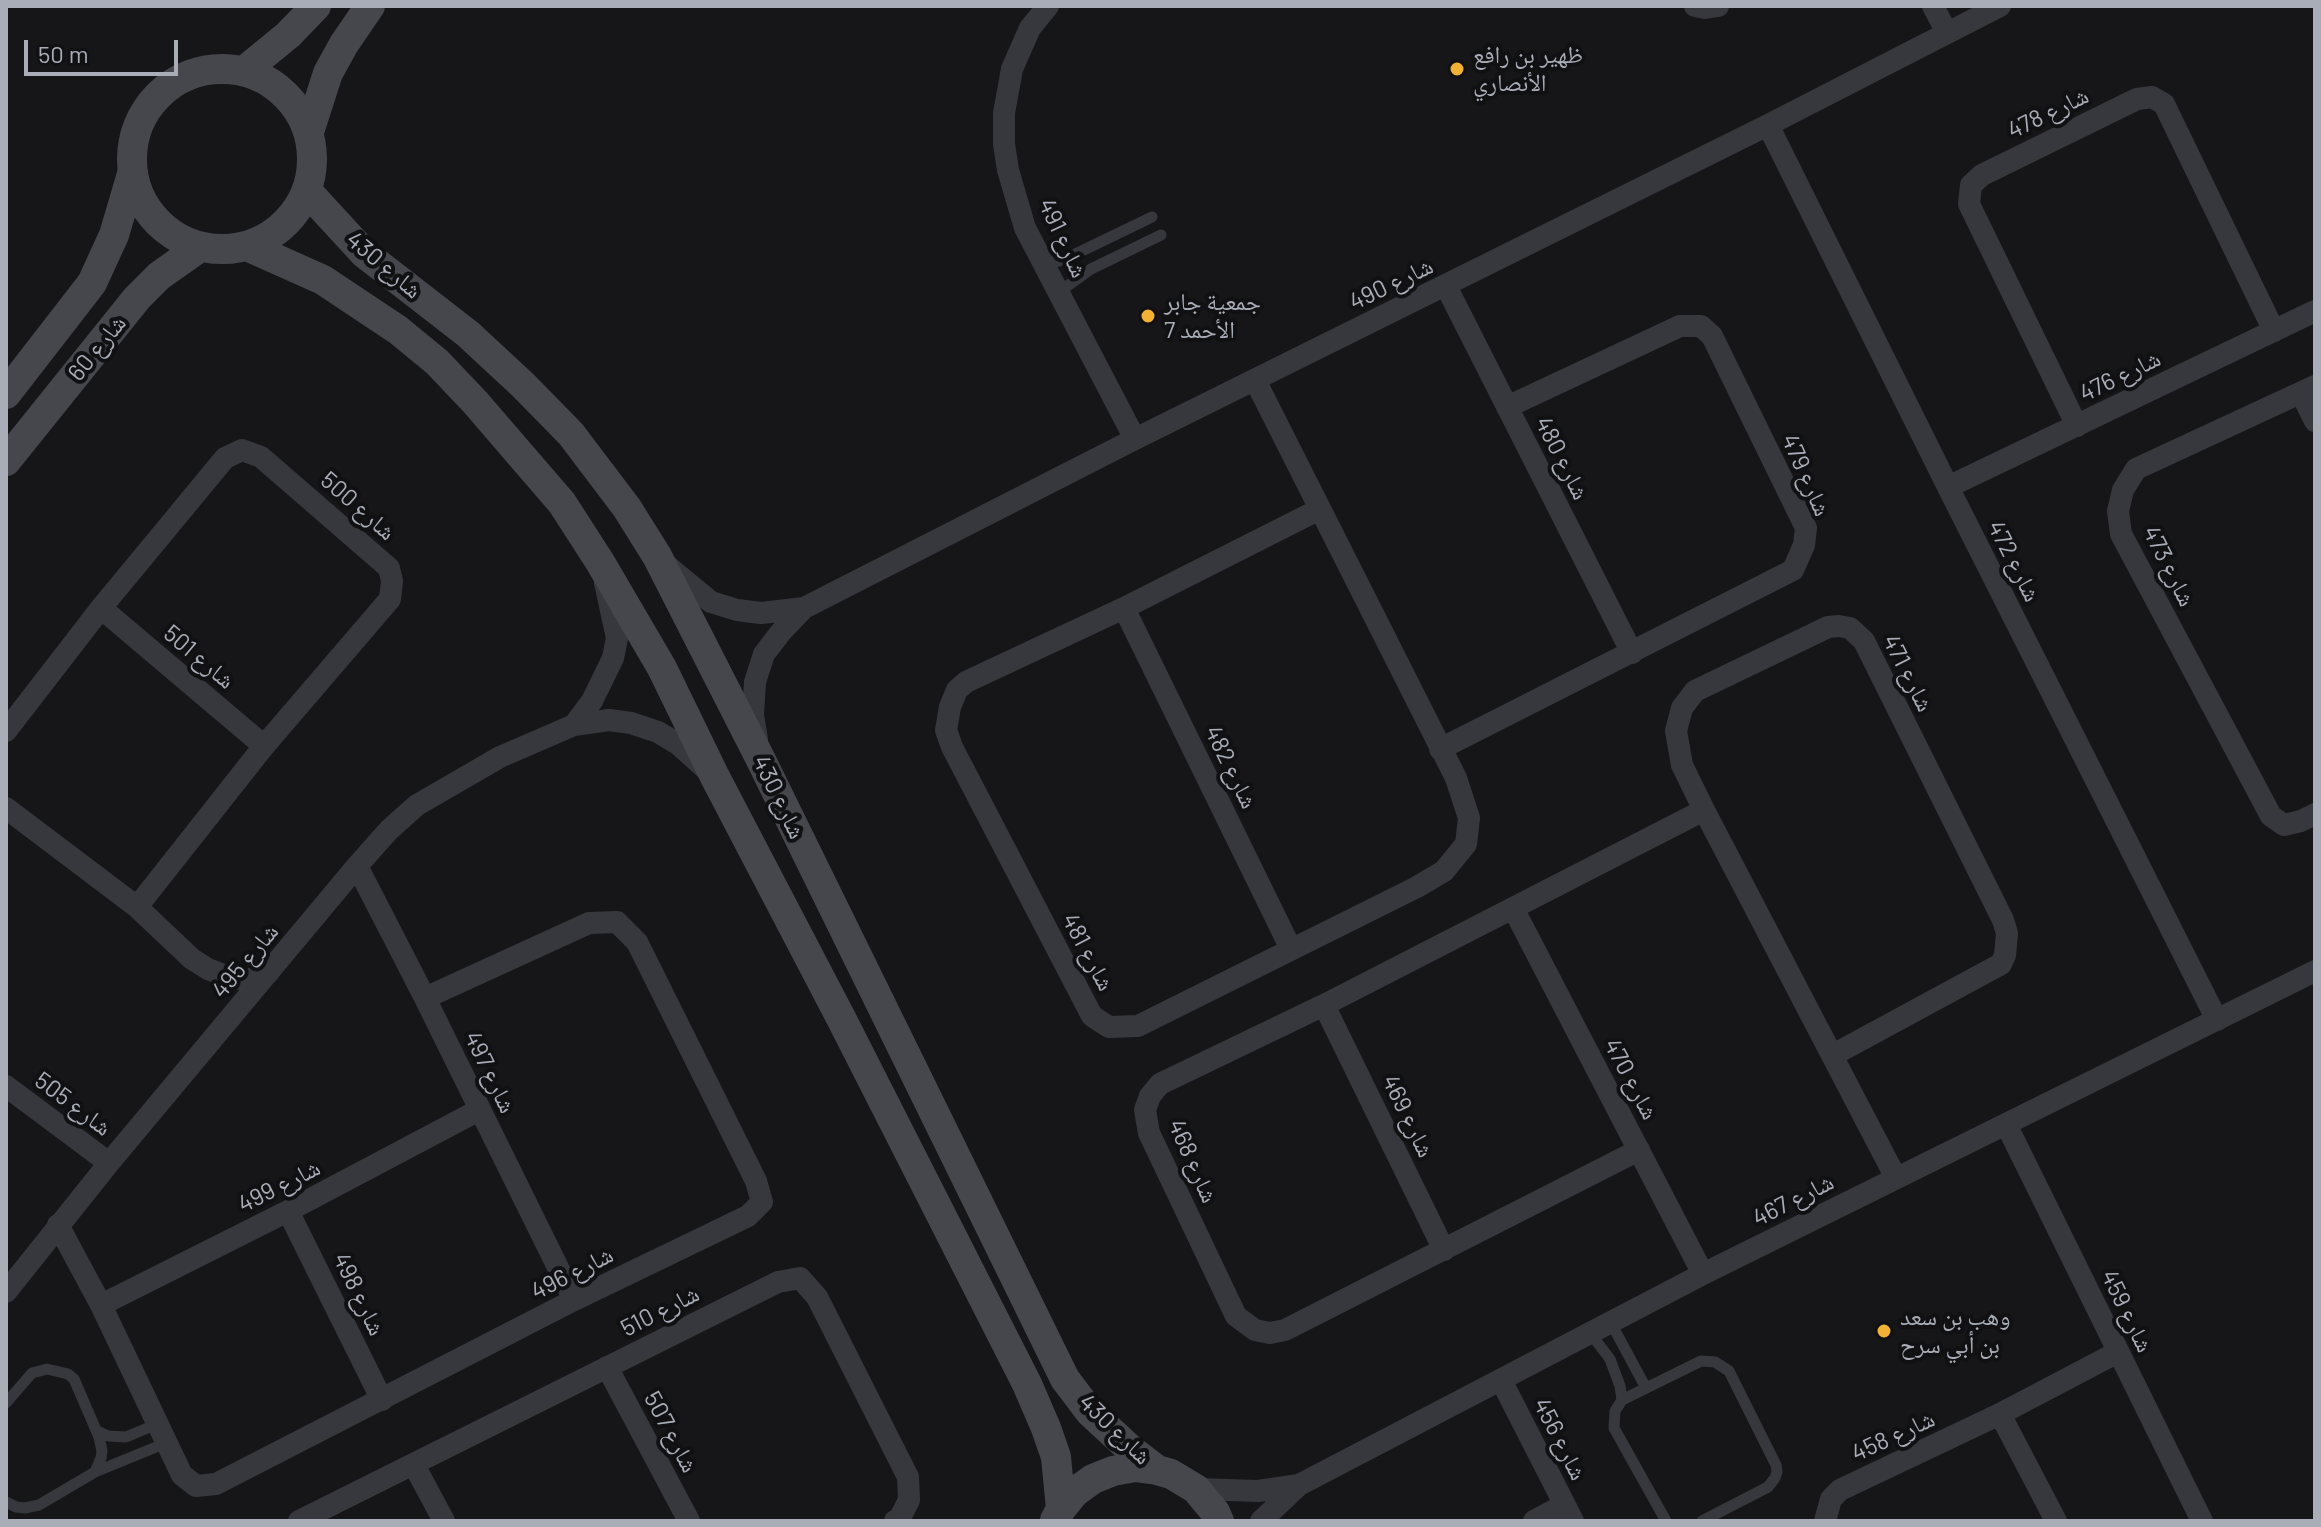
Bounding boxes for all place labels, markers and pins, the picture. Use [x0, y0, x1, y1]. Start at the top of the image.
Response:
place label: ظهير بن رافع الأنصاري [1473, 41, 1583, 97]
marker: ظهير بن رافع الأنصاري [1448, 60, 1466, 78]
place label: جمعية جابر الأحمد 7 [1164, 288, 1261, 344]
marker: جمعية جابر الأحمد 7 [1139, 307, 1157, 325]
place label: وهب بن سعد بن أبي سرح [1900, 1303, 2010, 1359]
marker: وهب بن سعد بن أبي سرح [1875, 1322, 1893, 1340]

